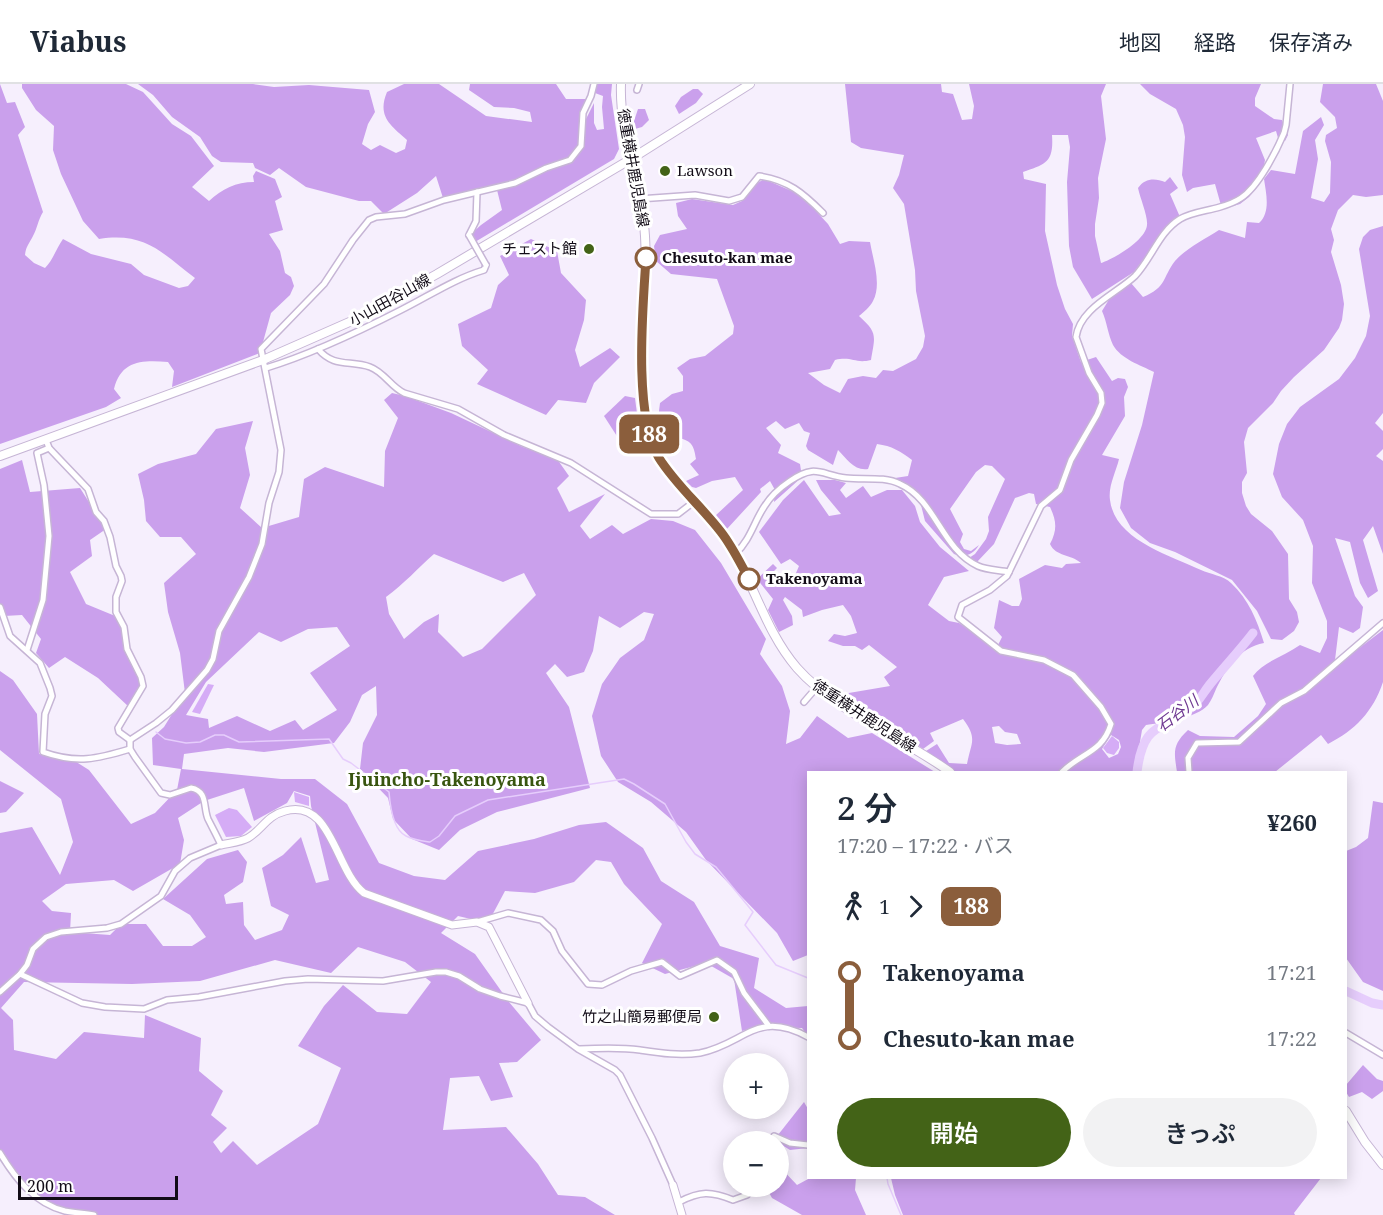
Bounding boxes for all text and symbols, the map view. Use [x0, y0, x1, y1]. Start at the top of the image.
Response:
text: Viabus [30, 22, 127, 60]
text: 地図 [1119, 28, 1161, 56]
text: 経路 [1194, 28, 1236, 56]
text: 保存済み [1269, 28, 1353, 56]
street label: 徳重横井鹿児島線 [614, 107, 654, 229]
place label: Lawson [677, 160, 733, 180]
marker: Lawson [658, 164, 672, 178]
place label: チェスト館 [502, 238, 577, 258]
marker: チェスト館 [582, 242, 596, 256]
marker: Chesuto-kan mae [635, 247, 657, 269]
place label: Chesuto-kan mae [662, 247, 793, 267]
street label: 小山田谷山線 [345, 269, 434, 330]
line badge: 188 [614, 414, 684, 454]
text: 188 [631, 420, 667, 448]
marker: Takenoyama [738, 568, 760, 590]
place label: Takenoyama [766, 568, 863, 588]
street label: 徳重横井鹿児島線 [809, 674, 920, 756]
water label: 石谷川 [1151, 689, 1204, 736]
district label: Ijuincho-Takenoyama [348, 767, 546, 791]
text: 2 分 [837, 785, 897, 830]
text: ¥260 [1267, 807, 1317, 837]
text: 17:20 – 17:22 · バス [837, 832, 1014, 859]
icon: walk [837, 890, 870, 923]
icon: forward [899, 890, 932, 923]
text: 188 [953, 892, 989, 920]
text: 1 [879, 893, 890, 920]
text: Takenoyama [883, 957, 1025, 987]
text: 17:21 [1267, 959, 1317, 986]
place label: 竹之山簡易郵便局 [582, 1006, 702, 1026]
marker: 竹之山簡易郵便局 [707, 1010, 721, 1024]
text: Chesuto-kan mae [883, 1023, 1075, 1053]
text: 17:22 [1267, 1025, 1317, 1052]
map controls [723, 1053, 789, 1197]
button: + [723, 1053, 789, 1119]
button: 開始 [837, 1098, 1071, 1167]
button: きっぷ [1083, 1098, 1317, 1167]
button: − [723, 1131, 789, 1197]
scale bar [18, 1173, 178, 1200]
text: 200 m [27, 1175, 73, 1197]

